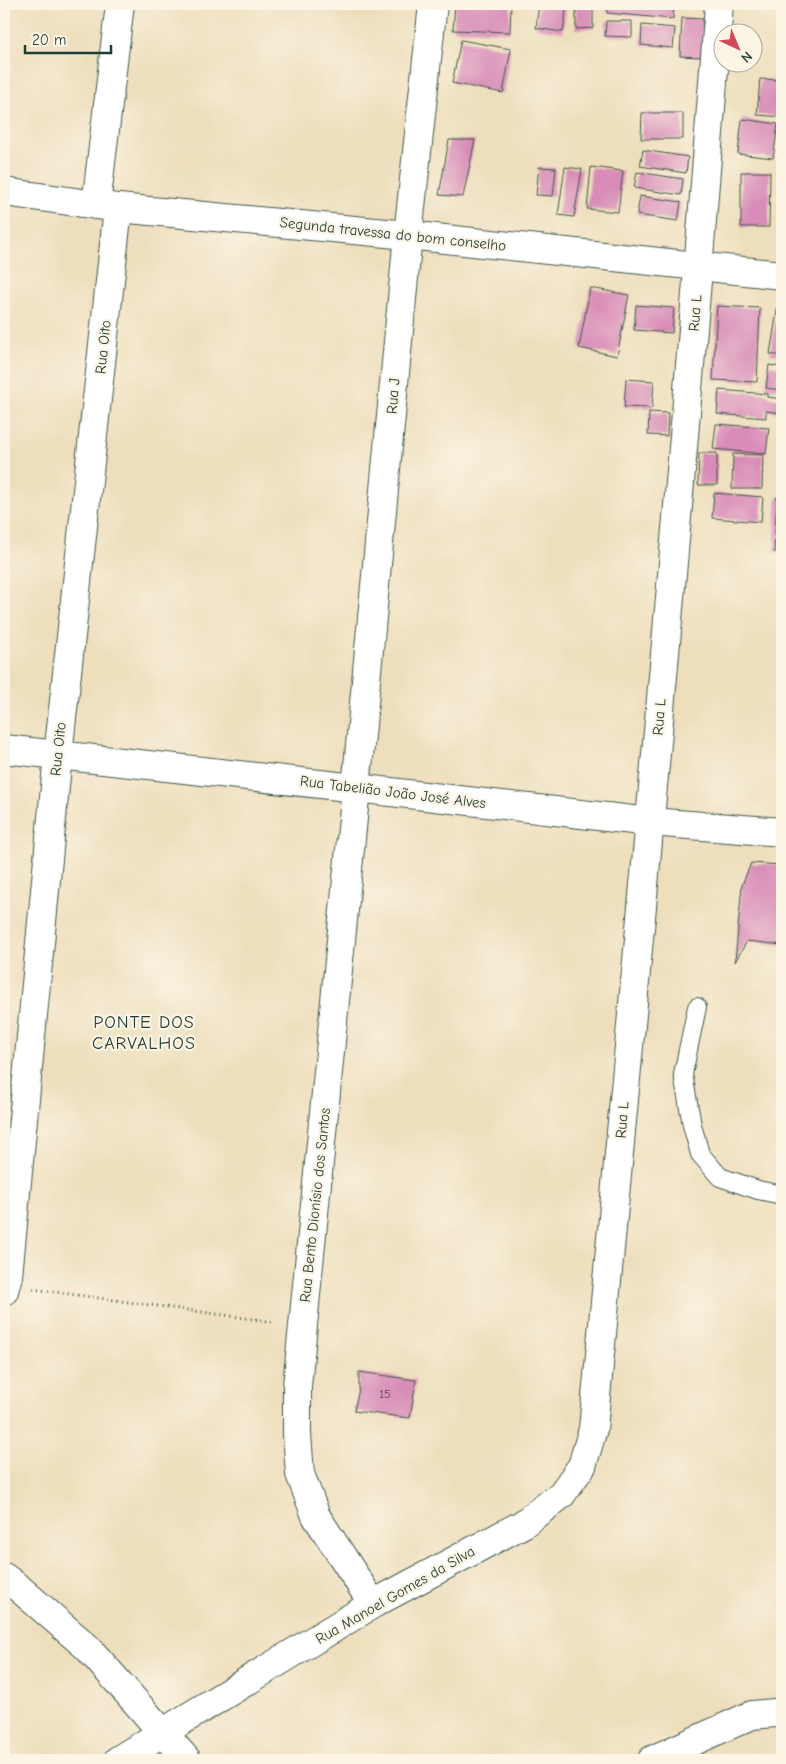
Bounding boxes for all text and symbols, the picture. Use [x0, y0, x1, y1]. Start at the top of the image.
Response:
scale bar [25, 22, 111, 54]
north arrow [714, 22, 764, 72]
text: 20 m [32, 31, 66, 49]
text: N [737, 48, 756, 66]
street label: Segunda travessa do bom conselho [279, 213, 507, 255]
street label: Rua L [684, 293, 706, 332]
street label: Rua Oito [91, 319, 115, 375]
street label: Rua J [382, 377, 404, 415]
street label: Rua L [648, 697, 670, 736]
street label: Rua Oito [46, 721, 70, 777]
street label: Rua Tabelião João José Alves [299, 772, 487, 812]
district label: PONTE DOS CARVALHOS [92, 1012, 196, 1054]
street label: Rua L [611, 1100, 633, 1139]
street label: Rua Bento Dionísio dos Santos [296, 1107, 334, 1303]
house number: 15 [379, 1387, 391, 1401]
street label: Rua Manoel Gomes da Silva [312, 1542, 478, 1648]

